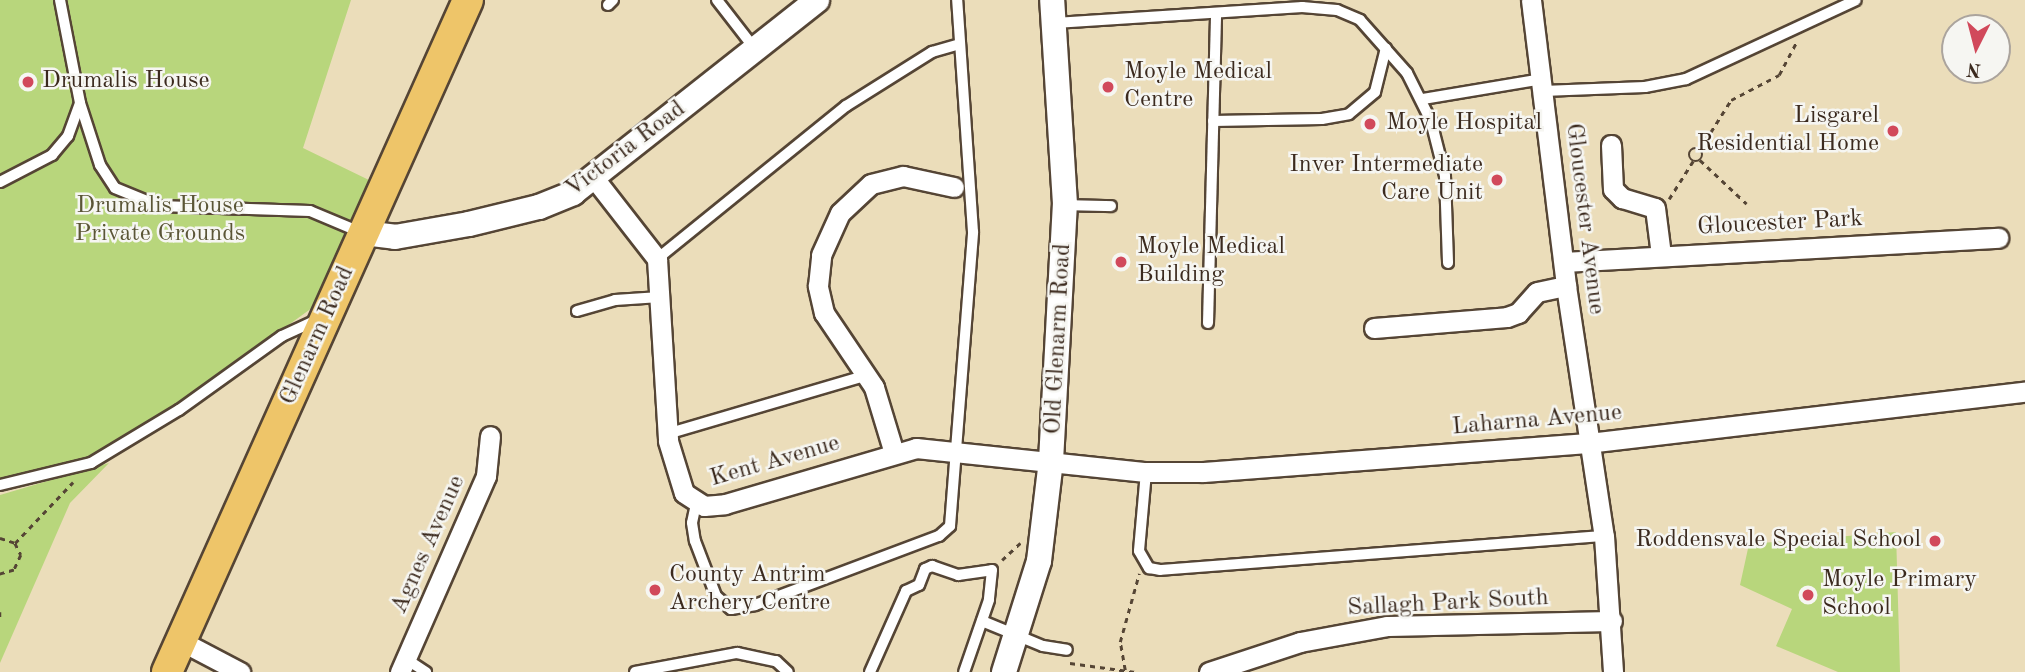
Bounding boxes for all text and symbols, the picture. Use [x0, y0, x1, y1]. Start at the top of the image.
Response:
north arrow [1941, 14, 2011, 84]
text: N [1966, 58, 1982, 79]
place label: Moyle Medical Centre [1124, 59, 1272, 115]
place label: Drumalis House [42, 68, 209, 96]
marker: Drumalis House [20, 74, 36, 90]
marker: Moyle Medical Centre [1098, 77, 1118, 97]
street label: Victoria Road [560, 95, 692, 205]
place label: Lisgarel Residential Home [1697, 103, 1879, 159]
place label: Moyle Hospital [1386, 110, 1542, 138]
marker: Moyle Hospital [1360, 114, 1380, 134]
street label: Gloucester Avenue [1558, 122, 1610, 316]
marker: Lisgarel Residential Home [1885, 123, 1901, 139]
place label: Inver Intermediate Care Unit [1289, 152, 1483, 208]
marker: Inver Intermediate Care Unit [1489, 172, 1505, 188]
park label: Drumalis House Private Grounds [75, 193, 245, 249]
street label: Gloucester Park [1696, 205, 1864, 243]
place label: Moyle Medical Building [1137, 234, 1285, 290]
street label: Old Glenarm Road [1040, 243, 1078, 435]
marker: Moyle Medical Building [1111, 252, 1131, 272]
street label: Glenarm Road [275, 262, 361, 410]
street label: Laharna Avenue [1451, 399, 1623, 443]
street label: Kent Avenue [707, 430, 843, 494]
street label: Agnes Avenue [386, 471, 472, 619]
place label: Roddensvale Special School [1635, 527, 1921, 555]
marker: Roddensvale Special School [1927, 533, 1943, 549]
place label: County Antrim Archery Centre [669, 562, 830, 618]
place label: Moyle Primary School [1822, 567, 1977, 623]
marker: County Antrim Archery Centre [647, 582, 663, 598]
street label: Sallagh Park South [1347, 584, 1549, 624]
marker: Moyle Primary School [1800, 587, 1816, 603]

